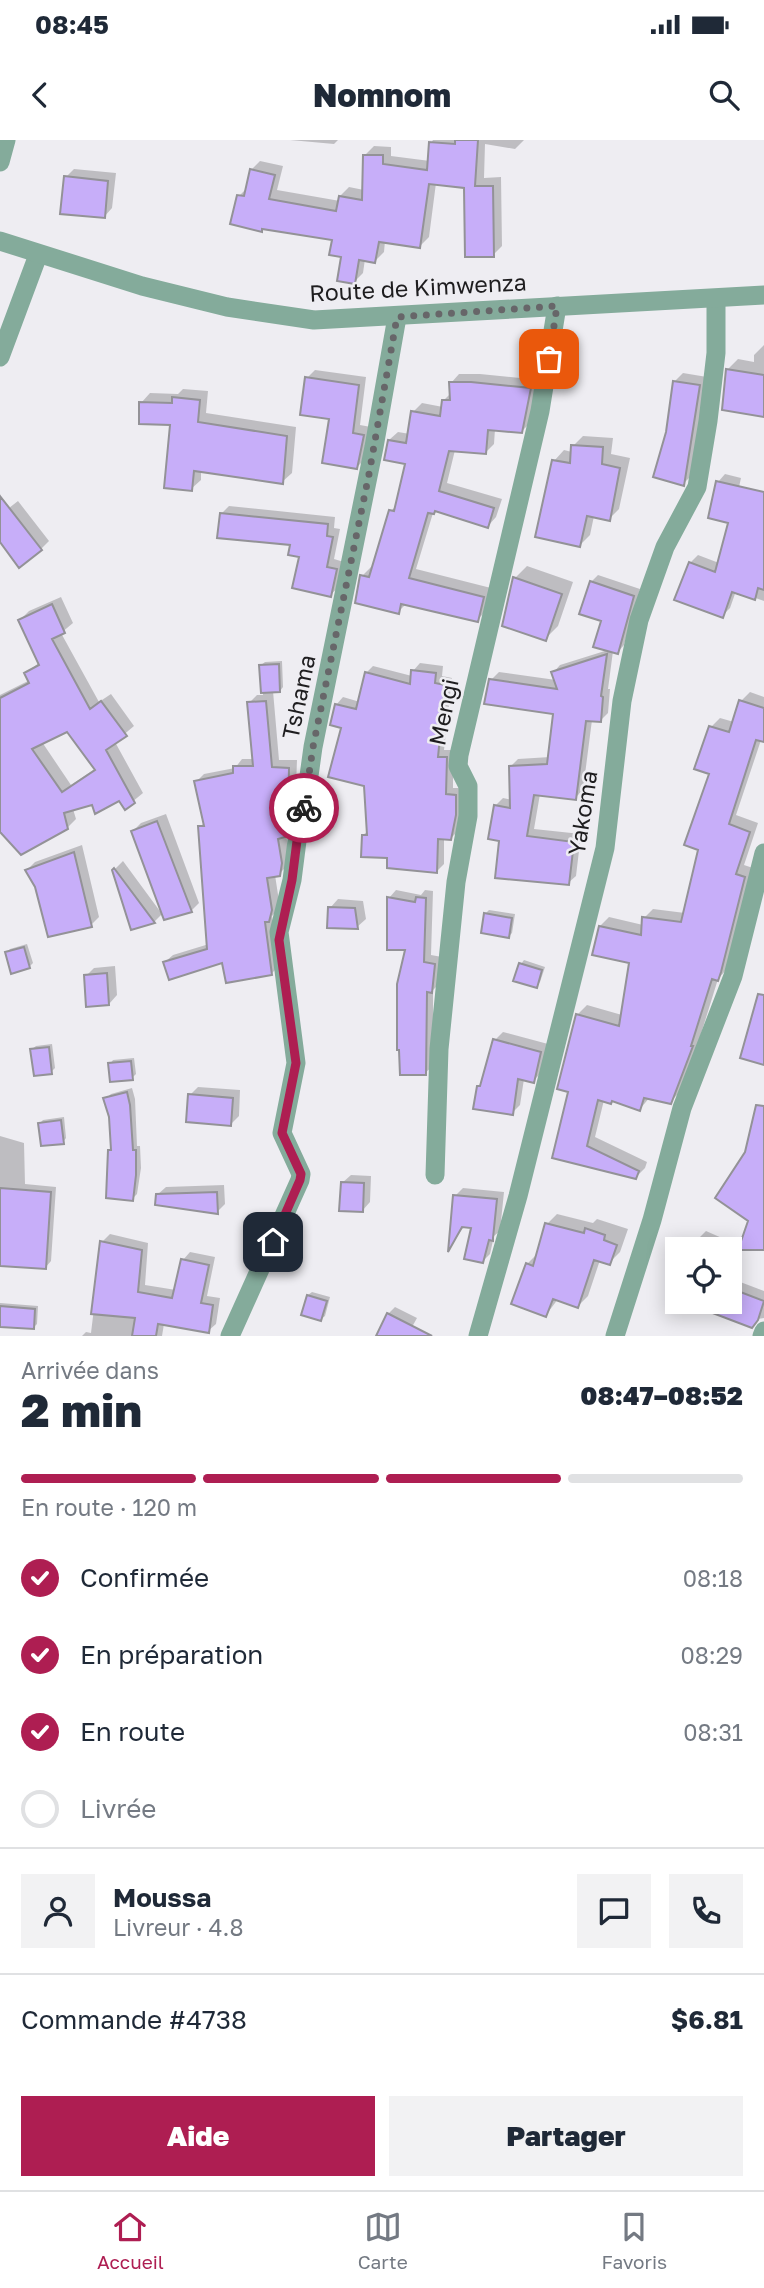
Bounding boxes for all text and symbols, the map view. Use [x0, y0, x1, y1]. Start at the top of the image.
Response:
text: 08:45 [35, 9, 109, 40]
icon: back [21, 76, 59, 114]
text: Nomnom [313, 76, 451, 114]
icon: search [705, 76, 743, 114]
street label: Route de Kimwenza [309, 267, 527, 307]
pin [519, 329, 579, 389]
icon: bag [530, 340, 568, 378]
street label: Tshama [275, 652, 321, 742]
street label: Mengi [422, 676, 464, 748]
street label: Yakoma [561, 768, 603, 857]
courier [269, 773, 339, 843]
icon: bike [285, 789, 323, 827]
pin [243, 1212, 303, 1272]
icon: home [254, 1223, 292, 1261]
map controls [665, 1237, 742, 1314]
button: locate [665, 1237, 742, 1314]
text: Arrivée dans [21, 1356, 159, 1384]
text: 08:47–08:52 [580, 1380, 743, 1411]
text: 2 min [21, 1382, 142, 1437]
text: En route · 120 m [21, 1493, 197, 1521]
icon: check [21, 1559, 59, 1597]
text: Confirmée [80, 1562, 209, 1593]
text: 08:18 [683, 1564, 743, 1592]
icon: check [21, 1636, 59, 1674]
text: En préparation [80, 1639, 263, 1670]
text: 08:29 [681, 1641, 743, 1669]
icon: check [21, 1713, 59, 1751]
text: En route [80, 1716, 185, 1747]
text: 08:31 [683, 1718, 743, 1746]
text: Livrée [80, 1793, 156, 1824]
button: person [21, 1874, 95, 1948]
button: chat [577, 1874, 651, 1948]
button: phone [669, 1874, 743, 1948]
text: Moussa [113, 1882, 211, 1913]
text: Livreur · 4.8 [113, 1913, 243, 1941]
text: Commande #4738 [21, 2004, 247, 2035]
text: $6.81 [671, 2004, 743, 2035]
button: Aide [21, 2096, 375, 2176]
button: Partager [389, 2096, 743, 2176]
tab: Accueil [97, 2208, 164, 2273]
tab: Carte [358, 2208, 408, 2273]
tab: Favoris [602, 2208, 667, 2273]

